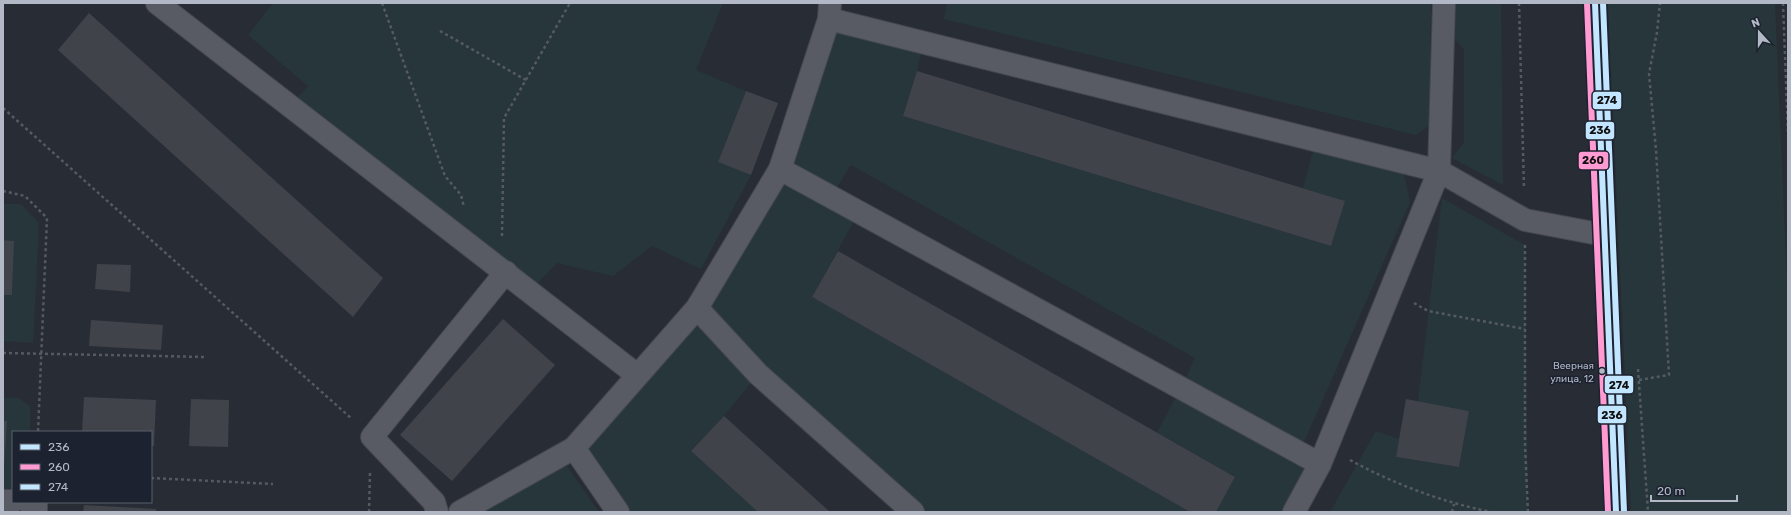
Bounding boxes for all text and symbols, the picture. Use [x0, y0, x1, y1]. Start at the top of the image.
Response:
north arrow [1739, 12, 1779, 52]
text: N [1750, 16, 1762, 31]
line badge: 274 [1592, 91, 1622, 110]
text: 274 [1597, 94, 1618, 107]
line badge: 236 [1585, 121, 1615, 140]
text: 236 [1589, 124, 1611, 137]
line badge: 260 [1578, 151, 1609, 170]
text: 260 [1582, 154, 1604, 167]
place label: Веерная улица, 12 [1550, 360, 1594, 385]
marker: Веерная улица, 12 [1597, 366, 1607, 376]
line badge: 274 [1604, 375, 1634, 394]
text: 274 [1609, 379, 1630, 392]
line badge: 236 [1597, 405, 1627, 424]
text: 236 [1601, 409, 1623, 422]
legend [12, 431, 152, 503]
text: 236 [48, 440, 70, 454]
text: 260 [48, 460, 70, 474]
scale bar [1651, 477, 1737, 503]
text: 274 [48, 480, 69, 494]
text: 20 m [1657, 484, 1685, 498]

